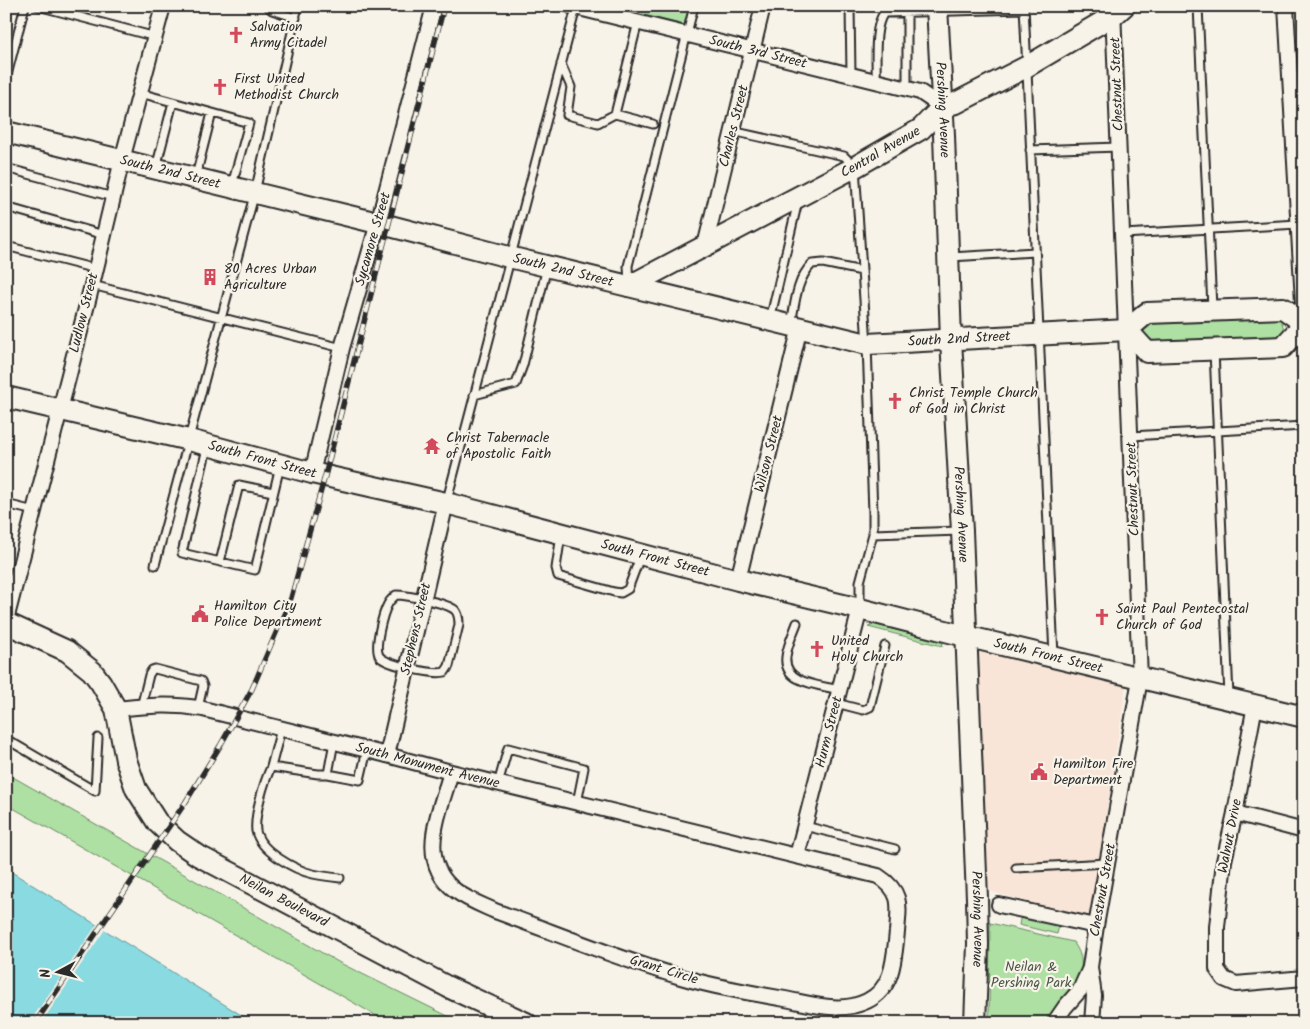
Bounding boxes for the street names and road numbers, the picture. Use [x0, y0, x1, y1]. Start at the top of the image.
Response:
street label: South 3rd Street [707, 29, 810, 75]
street label: Chestnut Street [1104, 36, 1130, 132]
street label: Pershing Avenue [929, 61, 956, 159]
street label: Charles Street [713, 82, 755, 169]
street label: Central Avenue [837, 120, 925, 184]
street label: South 2nd Street [118, 149, 223, 195]
street label: Sycamore Street [349, 189, 397, 288]
street label: South 2nd Street [511, 247, 616, 293]
street label: Ludlow Street [63, 270, 105, 355]
street label: South 2nd Street [907, 325, 1012, 353]
street label: Wilson Street [749, 413, 789, 495]
street label: South Front Street [206, 435, 319, 485]
street label: Chestnut Street [1120, 441, 1146, 537]
street label: Pershing Avenue [947, 466, 974, 564]
street label: South Front Street [599, 533, 712, 583]
street label: Stephens Street [395, 580, 437, 677]
street label: South Front Street [991, 632, 1106, 680]
street label: Hurm Street [809, 693, 849, 770]
street label: South Monument Avenue [353, 737, 503, 795]
street label: Walnut Drive [1212, 796, 1248, 875]
street label: Chestnut Street [1084, 841, 1122, 938]
street label: Neilan Boulevard [235, 868, 333, 934]
street label: Pershing Avenue [965, 870, 989, 968]
street label: Grant Circle [627, 949, 702, 991]

